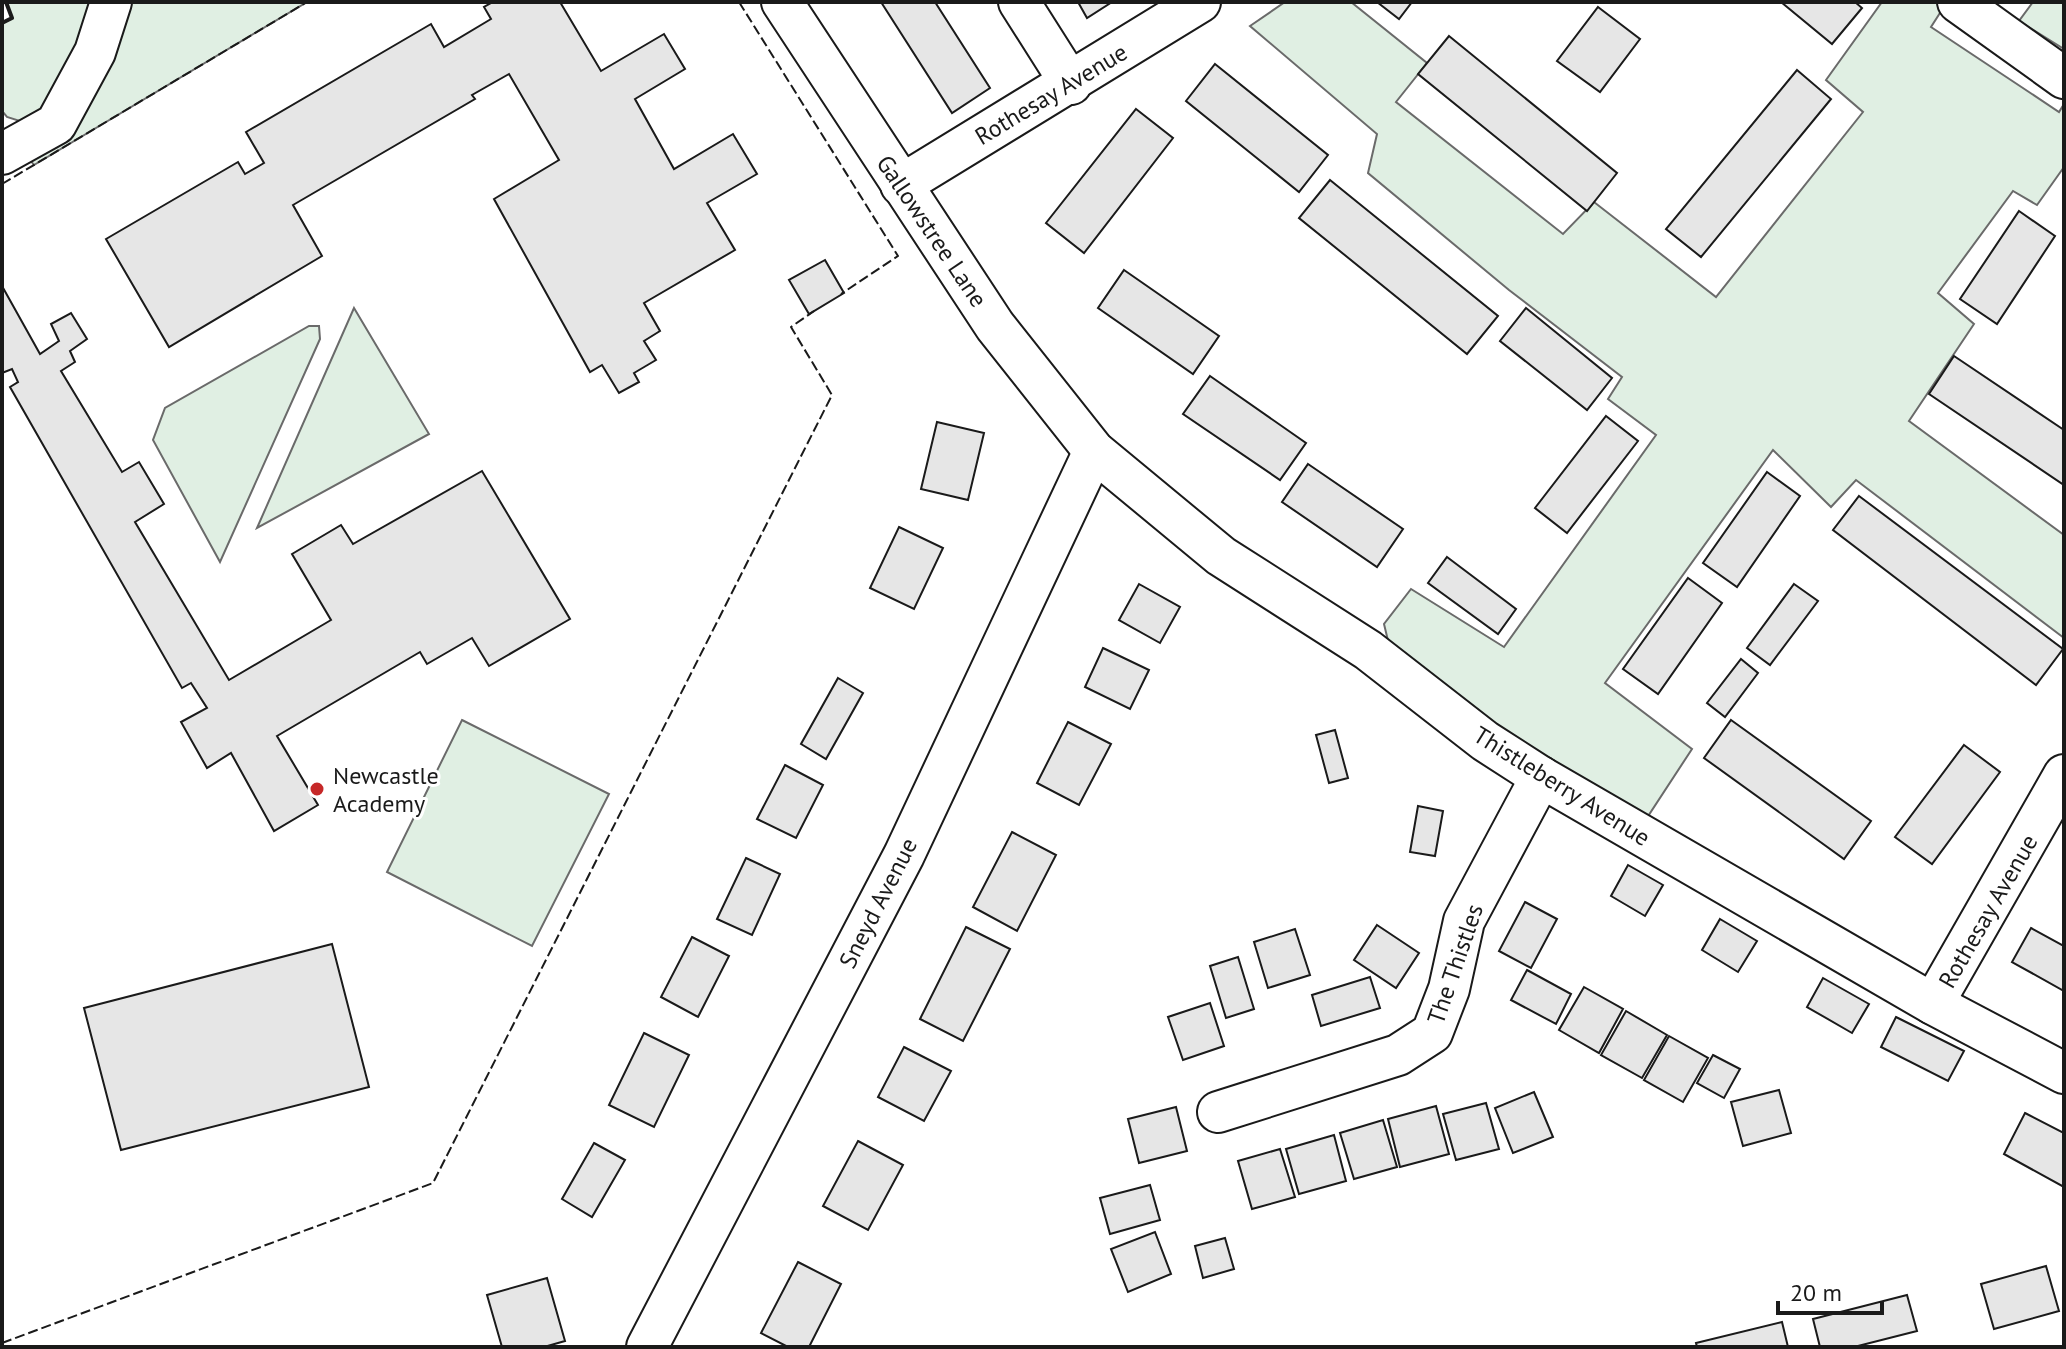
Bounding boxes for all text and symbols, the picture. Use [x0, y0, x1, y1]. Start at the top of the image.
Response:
street label: Rothesay Avenue [969, 36, 1133, 152]
street label: Gallowstree Lane [870, 149, 994, 313]
street label: Thistleberry Avenue [1468, 719, 1656, 853]
place label: Newcastle Academy [333, 760, 439, 819]
marker: Newcastle Academy [308, 780, 326, 798]
street label: Rothesay Avenue [1931, 829, 2045, 993]
street label: Sneyd Avenue [832, 833, 924, 973]
street label: The Thistles [1420, 900, 1490, 1028]
scale bar [1778, 1265, 1882, 1315]
text: 20 m [1790, 1277, 1842, 1308]

